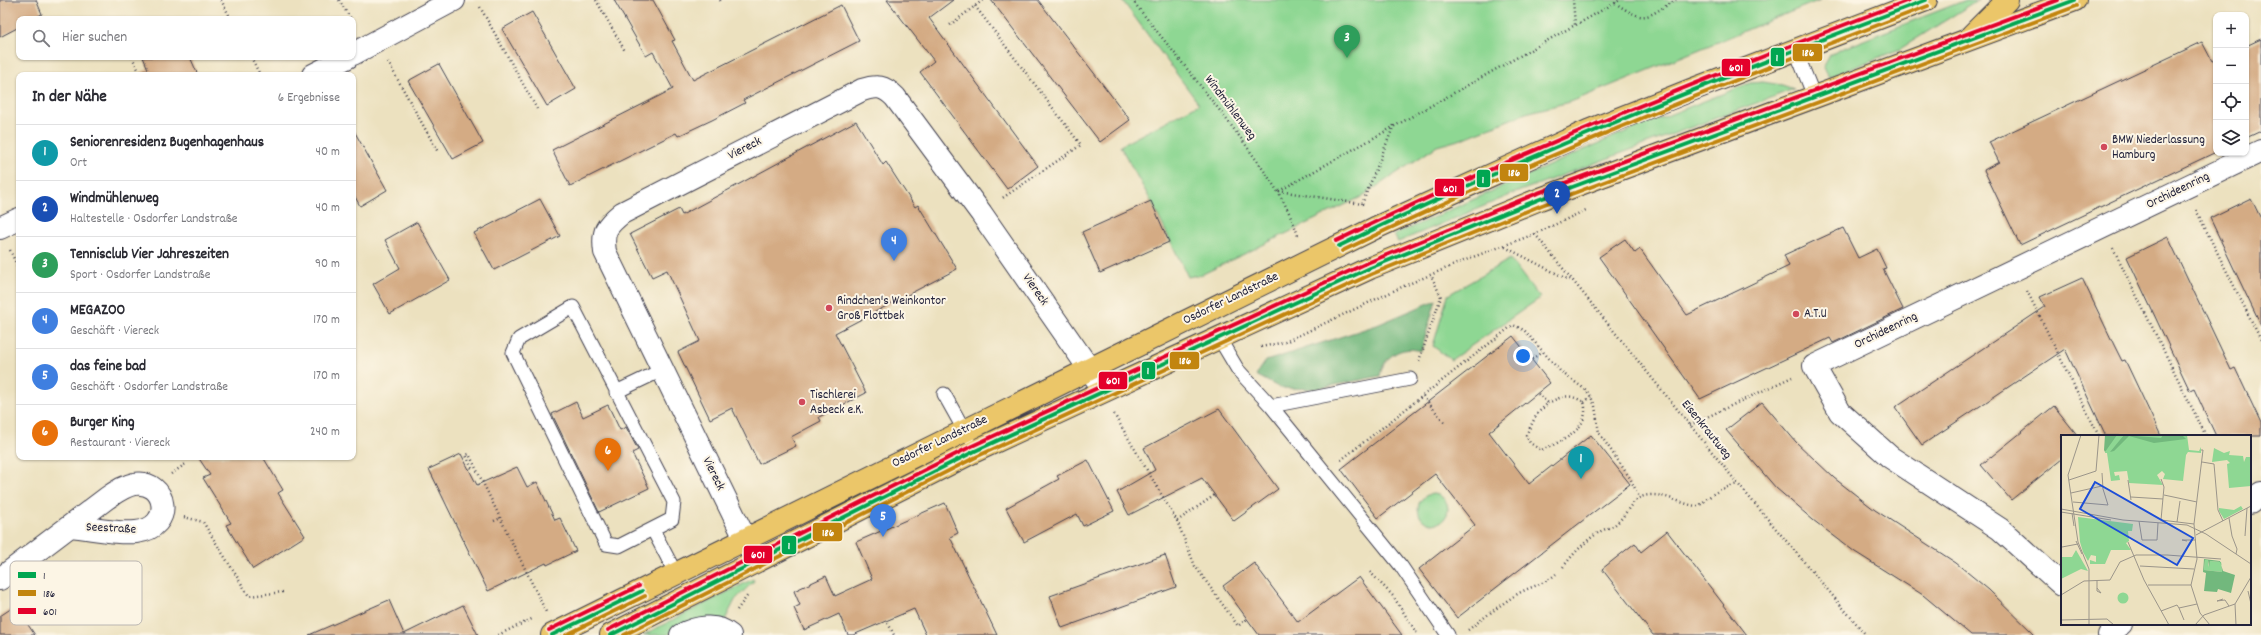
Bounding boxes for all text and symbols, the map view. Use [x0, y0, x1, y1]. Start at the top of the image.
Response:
map controls [2213, 12, 2249, 156]
button: + [2213, 12, 2249, 48]
search box [16, 16, 356, 60]
pin: 3 [1334, 25, 1360, 58]
icon: search [30, 27, 52, 49]
text: Hier suchen [62, 27, 127, 49]
line badge: 186 [1792, 43, 1823, 62]
text: 186 [1802, 46, 1815, 62]
line badge: 1 [1770, 47, 1785, 67]
button: − [2213, 48, 2249, 84]
text: 1 [1776, 51, 1778, 67]
line badge: 601 [1721, 58, 1751, 77]
text: 601 [1729, 61, 1743, 77]
street label: Windmühlenweg [1199, 72, 1261, 145]
button: locate [2213, 84, 2249, 120]
text: In der Nähe [32, 86, 107, 110]
text: 6 Ergebnisse [278, 89, 340, 108]
button: layers [2213, 120, 2249, 156]
place label: BMW Niederlassung Hamburg [2112, 131, 2205, 165]
text: Seniorenresidenz Bugenhagenhaus [70, 132, 264, 154]
street label: Viereck [725, 132, 765, 166]
marker: BMW Niederlassung Hamburg [2099, 142, 2109, 152]
text: 1 [44, 143, 46, 162]
text: 40 m [316, 143, 340, 162]
text: Ort [70, 154, 87, 173]
line badge: 186 [1499, 163, 1529, 182]
text: 186 [1508, 166, 1521, 182]
street label: Orchideenring [2143, 167, 2213, 215]
line badge: 1 [1476, 169, 1491, 188]
text: 1 [1482, 173, 1484, 189]
line badge: 601 [1434, 178, 1465, 197]
pin: 2 [1544, 181, 1570, 214]
text: 601 [1443, 182, 1457, 198]
text: Windmühlenweg [70, 188, 159, 210]
text: 2 [42, 199, 48, 218]
text: 40 m [316, 199, 340, 218]
text: Haltestelle · Osdorfer Landstraße [70, 210, 238, 229]
pin: 4 [881, 228, 907, 261]
text: Tennisclub Vier Jahreszeiten [70, 244, 229, 266]
text: 3 [42, 255, 48, 274]
text: 90 m [315, 255, 340, 274]
text: Sport · Osdorfer Landstraße [70, 266, 210, 285]
street label: Osdorfer Landstraße [1180, 267, 1282, 330]
street label: Viereck [1017, 270, 1053, 310]
place label: Rindchen's Weinkontor Groß Flottbek [837, 292, 946, 326]
text: MEGAZOO [70, 300, 125, 322]
marker: Rindchen's Weinkontor Groß Flottbek [824, 303, 834, 313]
place label: A.T.U [1804, 305, 1827, 324]
street label: Orchideenring [1851, 307, 1921, 355]
marker: A.T.U [1791, 309, 1801, 319]
text: 4 [42, 311, 48, 330]
text: 170 m [313, 311, 340, 330]
text: Geschäft · Viereck [70, 322, 159, 341]
your location [1513, 346, 1533, 366]
line badge: 186 [1169, 351, 1200, 370]
text: 186 [1179, 354, 1192, 370]
text: das feine bad [70, 356, 146, 378]
line badge: 1 [1141, 361, 1156, 380]
text: 1 [1147, 364, 1149, 380]
text: 5 [42, 367, 48, 386]
text: 170 m [313, 367, 340, 386]
line badge: 601 [1098, 371, 1128, 390]
text: 601 [1106, 374, 1120, 390]
text: Geschäft · Osdorfer Landstraße [70, 378, 228, 397]
place label: Tischlerei Asbeck e.K. [810, 386, 864, 420]
street label: Eisenkrautweg [1676, 396, 1736, 464]
marker: Tischlerei Asbeck e.K. [797, 397, 807, 407]
street label: Osdorfer Landstraße [889, 410, 991, 473]
text: Burger King [70, 412, 135, 434]
text: 6 [42, 423, 48, 442]
text: 240 m [310, 423, 340, 442]
text: Restaurant · Viereck [70, 434, 170, 453]
inset map [2061, 435, 2251, 625]
pin: 6 [595, 438, 621, 471]
pin: 1 [1568, 446, 1594, 479]
street label: Viereck [697, 454, 729, 494]
pin: 5 [870, 504, 896, 537]
street label: Seestraße [85, 518, 137, 540]
line badge: 186 [812, 522, 843, 542]
text: 186 [822, 526, 835, 542]
line badge: 1 [781, 535, 797, 555]
text: 1 [788, 539, 790, 555]
line badge: 601 [743, 545, 773, 564]
text: 601 [751, 548, 765, 564]
legend [10, 561, 142, 625]
text: 1 [43, 569, 45, 585]
text: 186 [43, 587, 55, 603]
text: 601 [43, 605, 57, 621]

